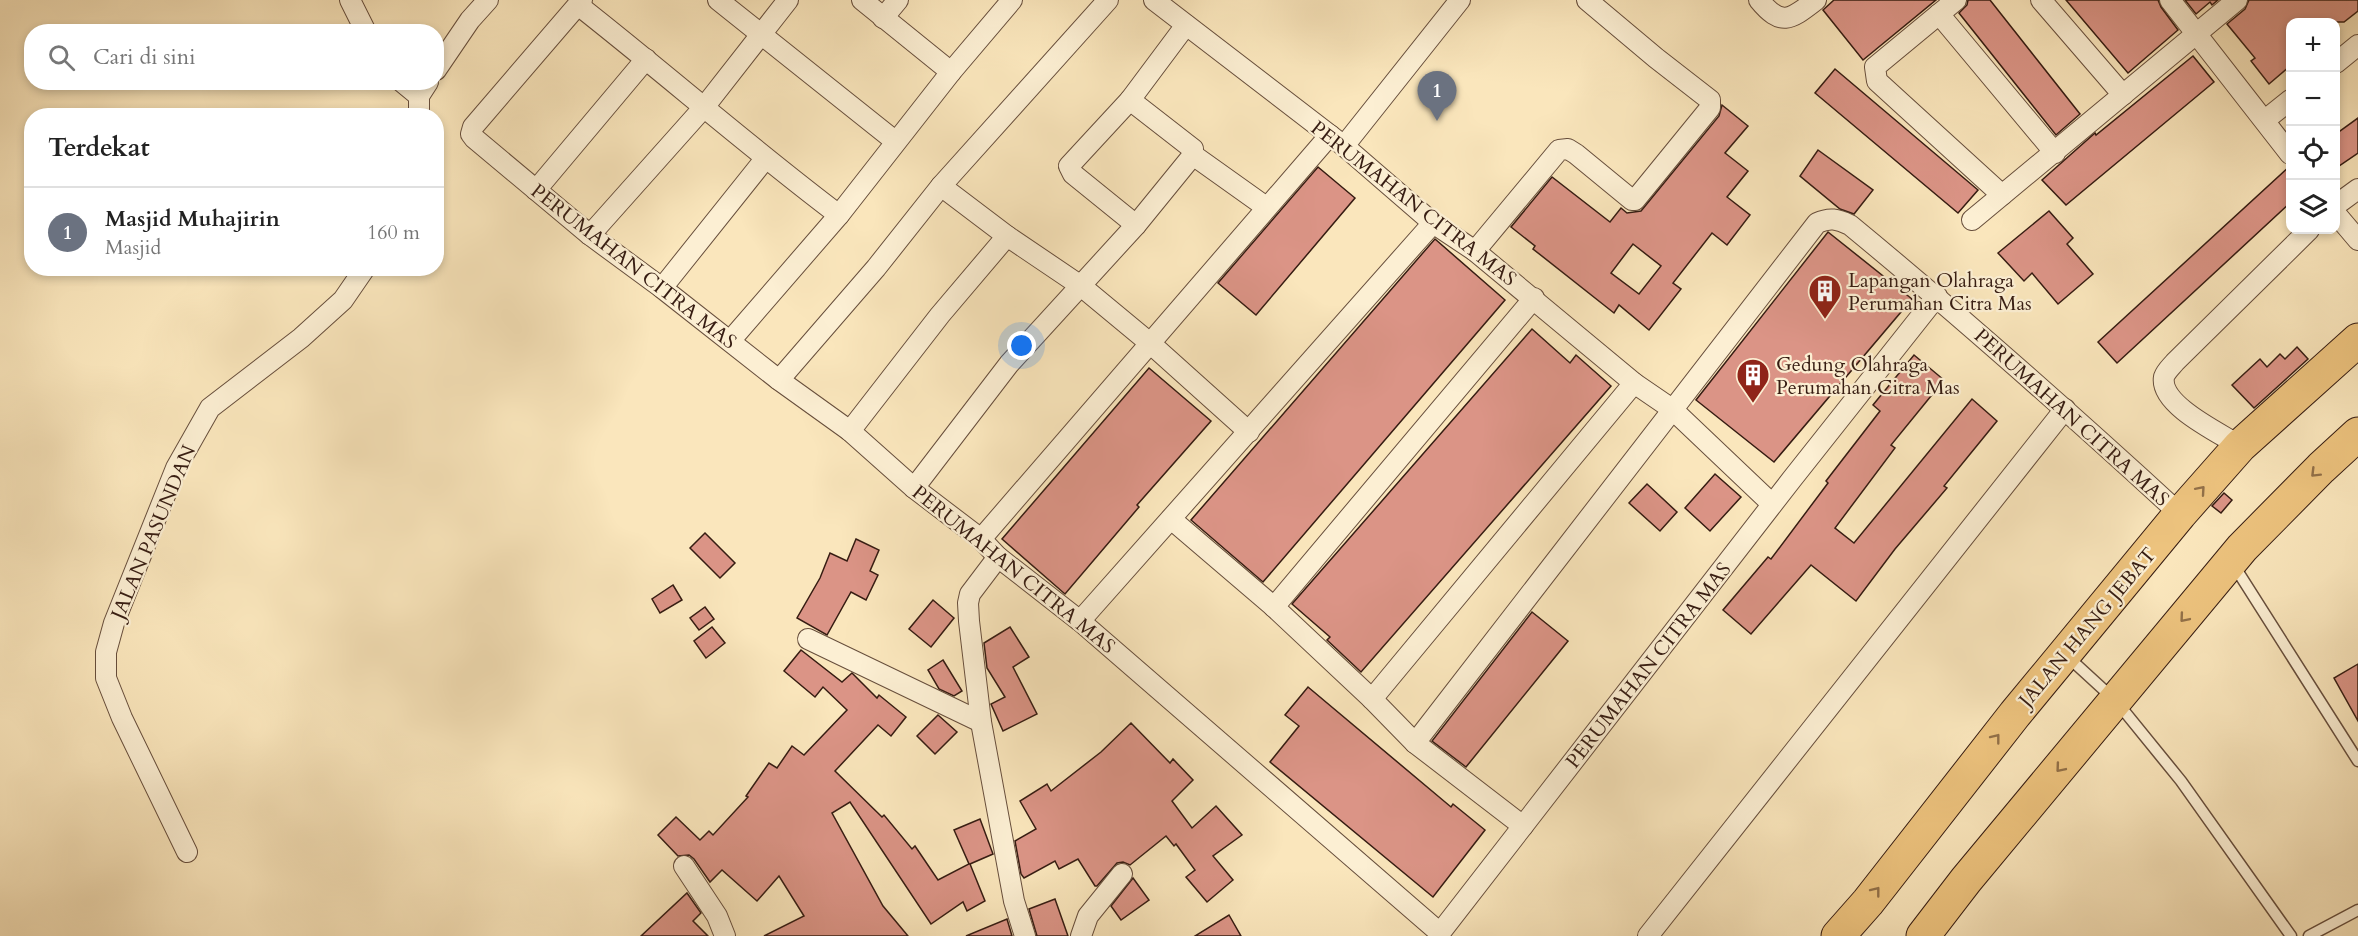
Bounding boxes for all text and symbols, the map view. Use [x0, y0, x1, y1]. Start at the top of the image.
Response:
map controls [2286, 18, 2340, 234]
button: + [2286, 18, 2340, 72]
search box [24, 24, 444, 90]
icon: search [45, 41, 78, 74]
text: Cari di sini [93, 42, 196, 72]
pin: 1 [1418, 72, 1456, 121]
button: − [2286, 72, 2340, 126]
street label: PERUMAHAN CITRA MAS [1305, 115, 1522, 292]
button: locate [2286, 126, 2340, 180]
text: Terdekat [48, 130, 150, 165]
street label: PERUMAHAN CITRA MAS [525, 178, 742, 355]
button: layers [2286, 180, 2340, 234]
text: Masjid Muhajirin [105, 204, 280, 234]
text: 1 [62, 219, 73, 246]
text: 160 m [367, 219, 420, 246]
text: Masjid [105, 234, 161, 261]
place label: Lapangan Olahraga Perumahan Citra Mas [1848, 267, 2032, 317]
building icon: Lapangan Olahraga Perumahan Citra Mas [1807, 273, 1843, 320]
street label: PERUMAHAN CITRA MAS [1968, 322, 2175, 512]
your location [1007, 331, 1036, 360]
place label: Gedung Olahraga Perumahan Citra Mas [1776, 351, 1960, 401]
building icon: Gedung Olahraga Perumahan Citra Mas [1735, 357, 1771, 404]
street label: JALAN PASUNDAN [103, 441, 202, 626]
one-way arrow [2312, 466, 2323, 477]
street label: PERUMAHAN CITRA MAS [906, 479, 1121, 660]
one-way arrow [2194, 487, 2205, 497]
street label: JALAN HANG JEBAT [2011, 542, 2162, 715]
street label: PERUMAHAN CITRA MAS [1560, 557, 1737, 774]
one-way arrow [2180, 611, 2191, 622]
one-way arrow [1989, 733, 2000, 744]
one-way arrow [2056, 761, 2067, 772]
one-way arrow [1869, 887, 1880, 898]

